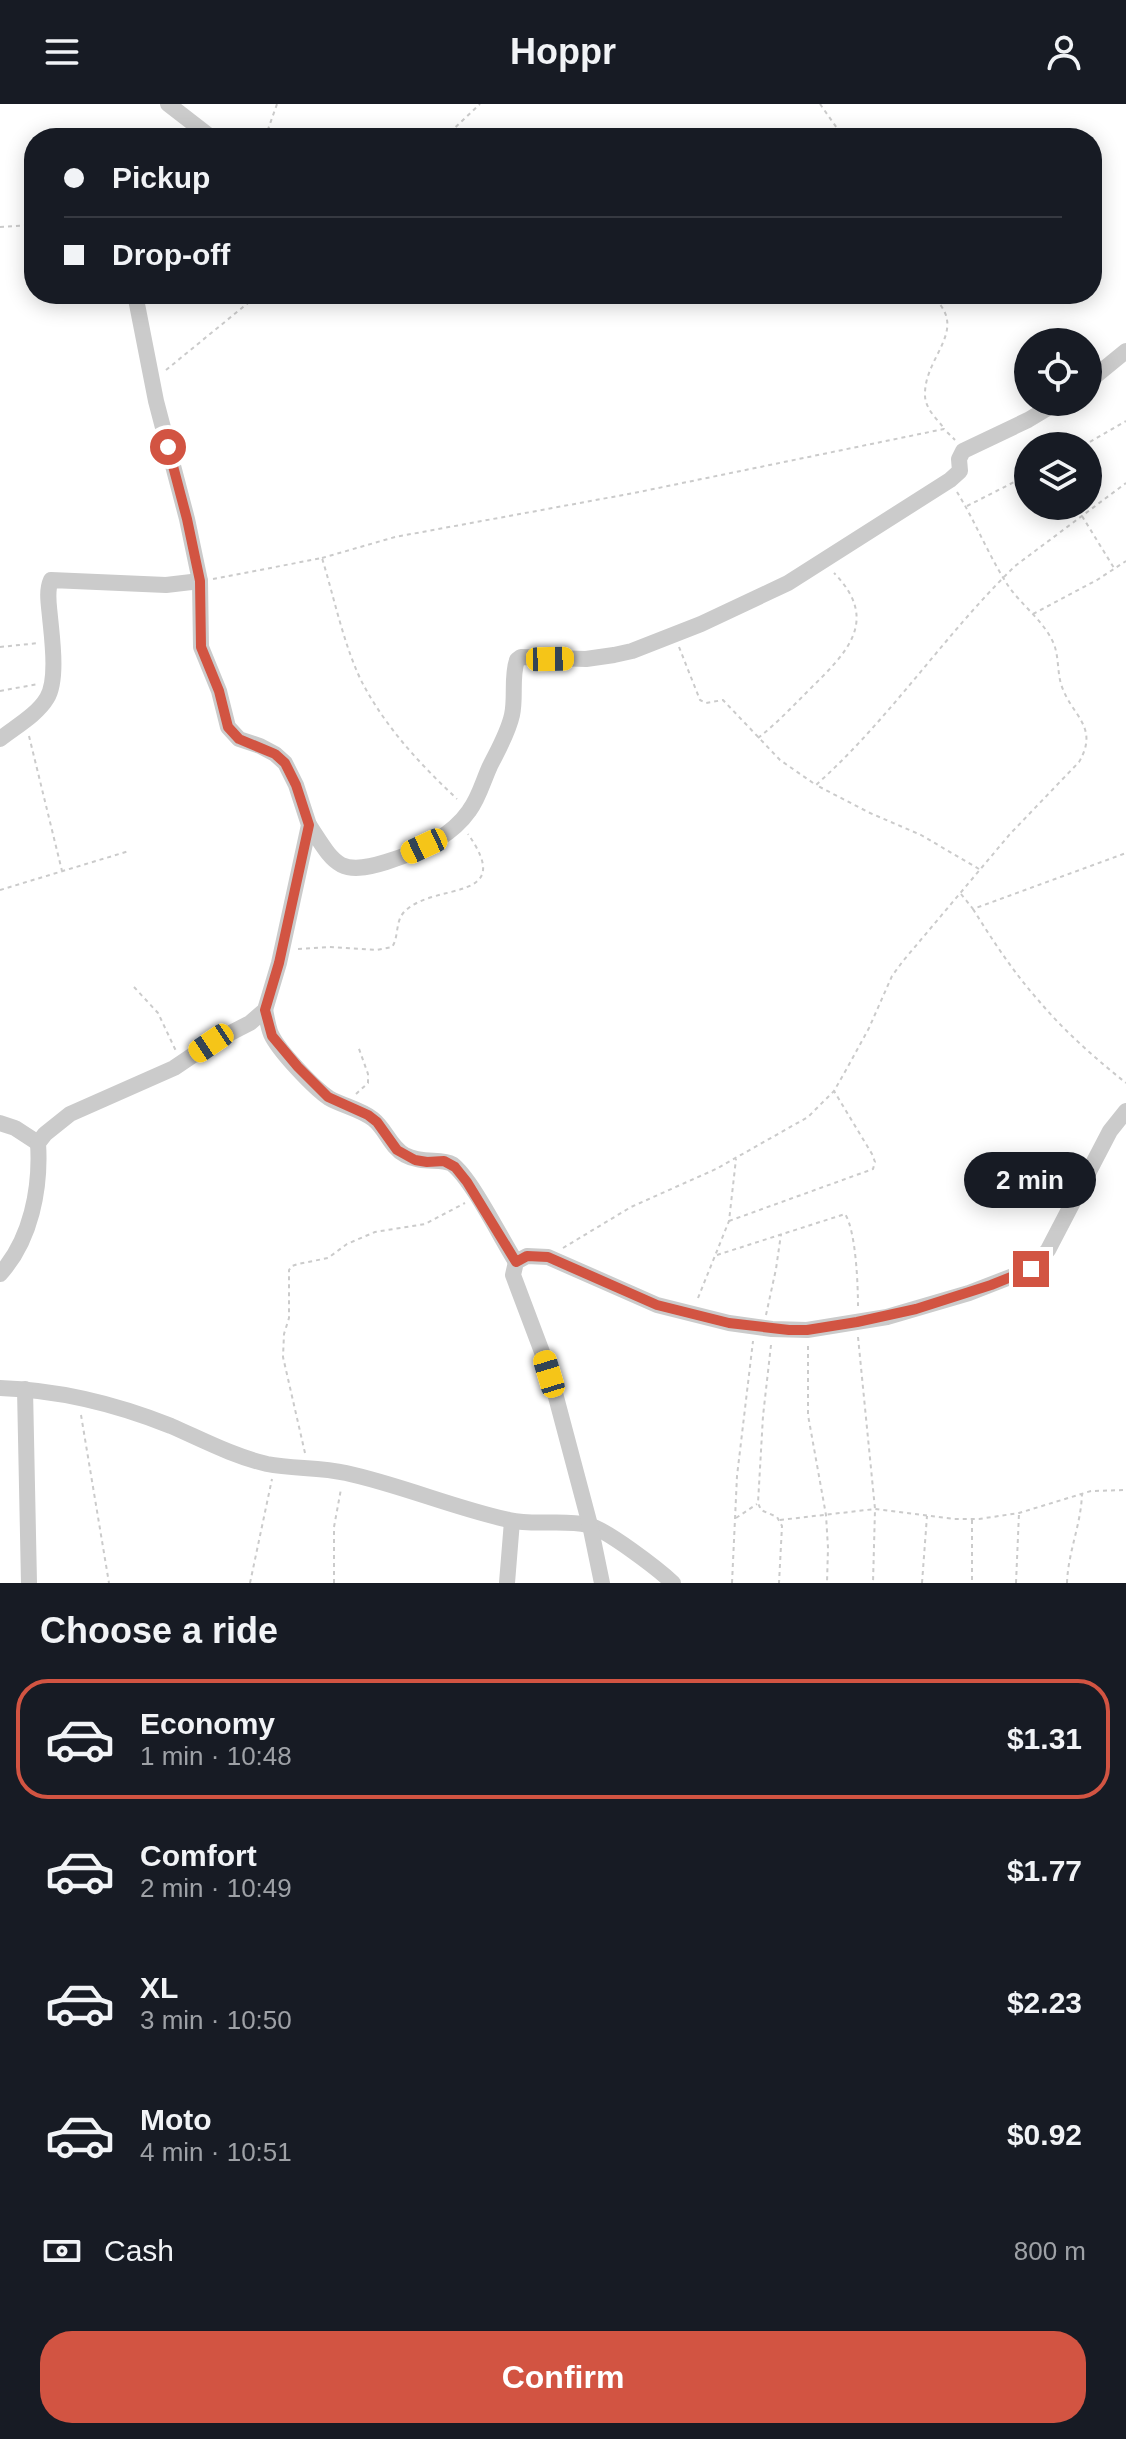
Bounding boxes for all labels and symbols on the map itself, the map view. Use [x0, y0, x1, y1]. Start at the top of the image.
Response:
route start [150, 429, 186, 465]
car [526, 647, 574, 671]
car [397, 825, 451, 867]
car [184, 1020, 238, 1066]
callout: 2 min [965, 1153, 1097, 1209]
route end [1013, 1251, 1049, 1287]
car [531, 1348, 567, 1400]

